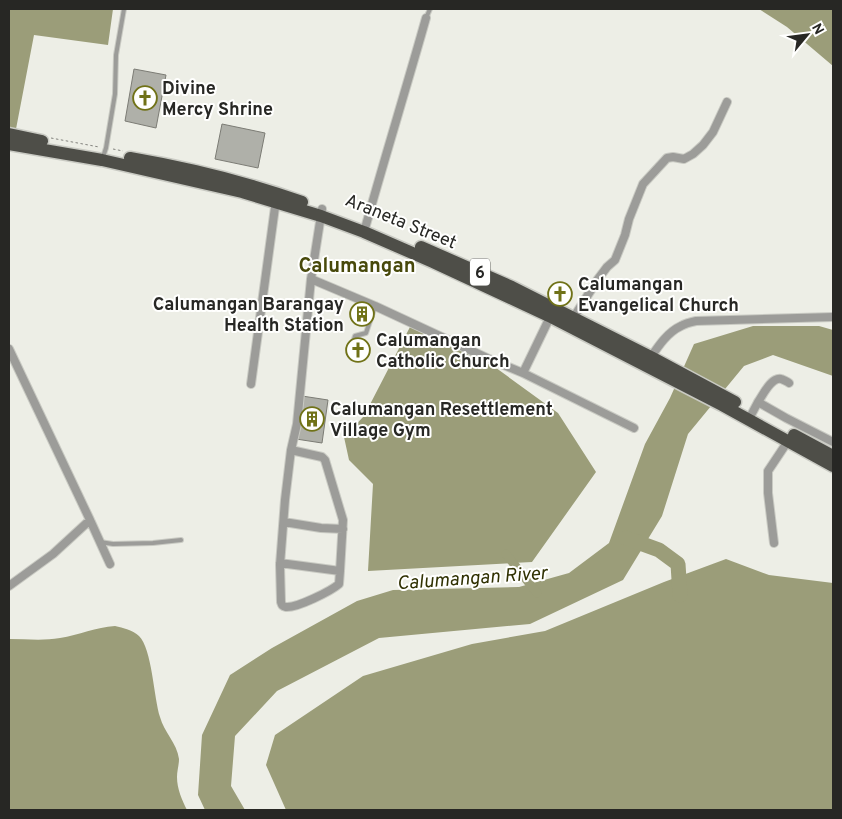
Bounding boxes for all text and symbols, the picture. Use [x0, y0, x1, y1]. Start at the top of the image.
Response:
north arrow [782, 10, 832, 60]
text: N [807, 21, 827, 38]
place label: Divine Mercy Shrine [162, 78, 273, 122]
church icon: Divine Mercy Shrine [132, 85, 158, 111]
street label: Araneta Street [341, 190, 460, 255]
district label: Calumangan [299, 254, 416, 280]
road number: 6 [470, 258, 490, 286]
place label: Calumangan Evangelical Church [578, 274, 739, 318]
church icon: Calumangan Evangelical Church [547, 281, 573, 307]
place label: Calumangan Barangay Health Station [153, 294, 344, 338]
building icon: Calumangan Barangay Health Station [349, 301, 375, 327]
place label: Calumangan Catholic Church [376, 330, 510, 374]
church icon: Calumangan Catholic Church [345, 337, 371, 363]
place label: Calumangan Resettlement Village Gym [330, 399, 553, 443]
building icon: Calumangan Resettlement Village Gym [299, 406, 325, 432]
water label: Calumangan River [396, 562, 550, 596]

